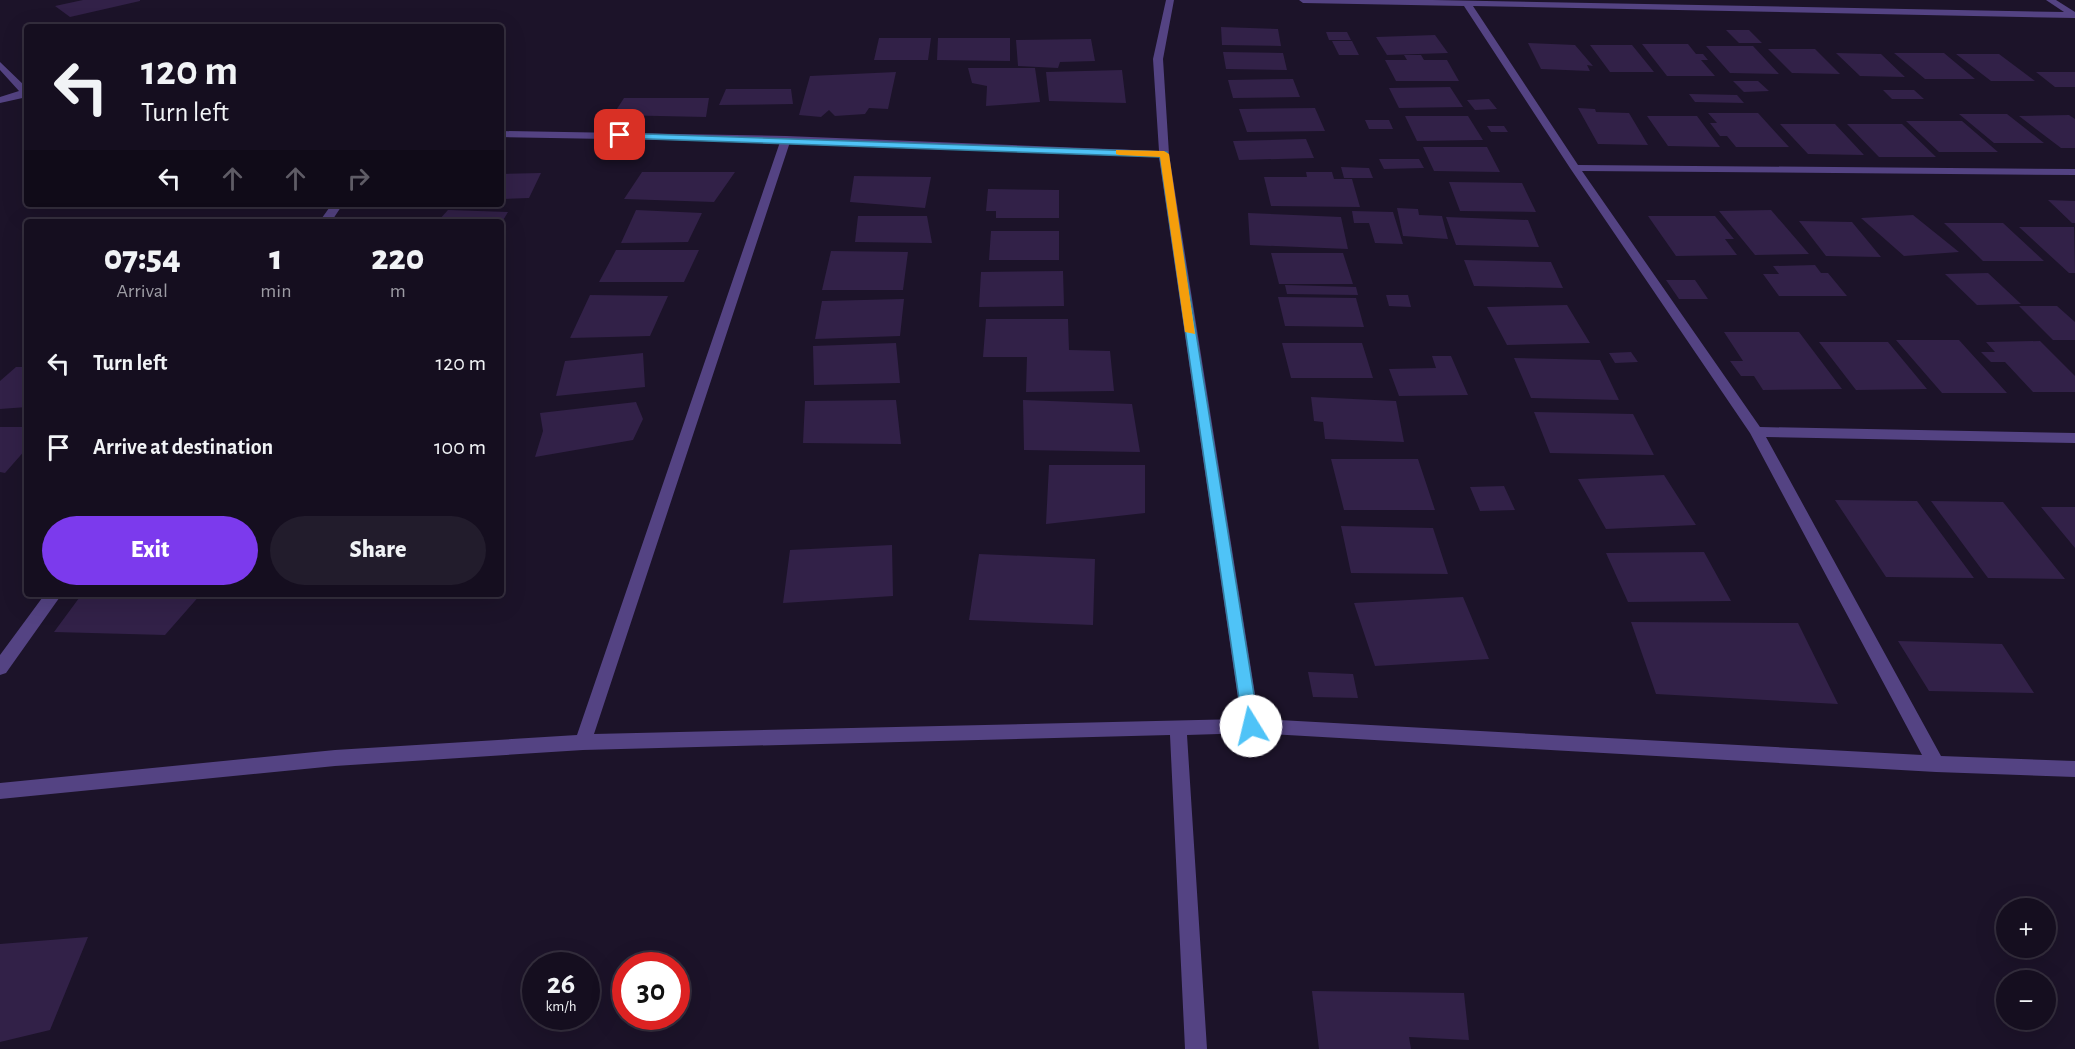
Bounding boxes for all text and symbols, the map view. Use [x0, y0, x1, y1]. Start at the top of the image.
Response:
icon: left [42, 48, 120, 126]
text: 120 m [141, 50, 238, 92]
text: Turn left [141, 99, 229, 126]
pin [594, 109, 645, 160]
icon: arrive [603, 118, 636, 151]
icon: left [153, 162, 186, 195]
icon: ahead [216, 162, 249, 195]
icon: ahead [279, 162, 312, 195]
icon: right [342, 162, 375, 195]
text: 07:54 [104, 240, 181, 276]
text: 1 [269, 240, 283, 276]
text: 220 [371, 240, 424, 276]
text: Arrival [116, 281, 168, 301]
text: min [260, 281, 291, 301]
text: m [390, 281, 406, 301]
icon: left [42, 347, 75, 380]
text: Turn left [93, 352, 167, 374]
text: 120 m [436, 352, 486, 374]
icon: arrive [42, 431, 75, 464]
text: Arrive at destination [93, 436, 273, 458]
text: 100 m [434, 436, 486, 458]
button: Exit [42, 516, 258, 585]
button: Share [270, 516, 486, 585]
position arrow [1219, 694, 1283, 758]
map controls [1996, 898, 2056, 1030]
button: + [1996, 898, 2056, 958]
speed limit sign: 30 [612, 952, 690, 1030]
text: 26 [547, 969, 575, 999]
button: − [1996, 970, 2056, 1030]
text: km/h [546, 999, 576, 1014]

